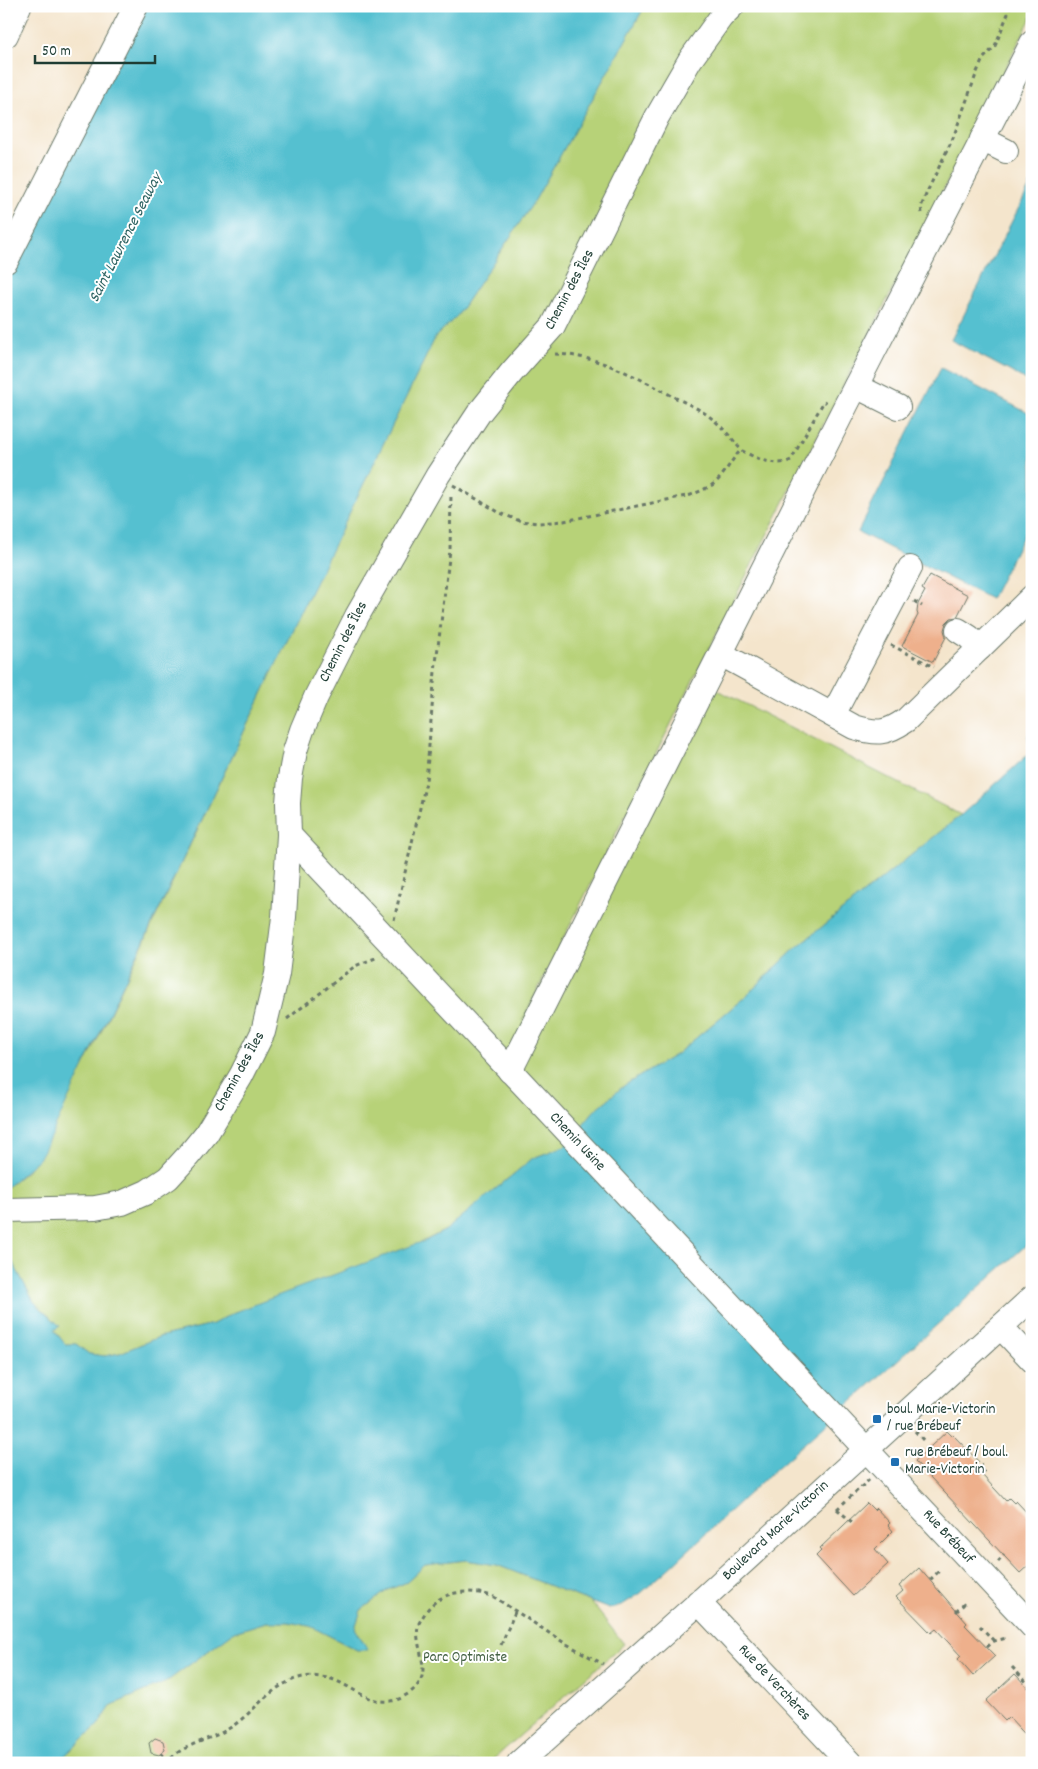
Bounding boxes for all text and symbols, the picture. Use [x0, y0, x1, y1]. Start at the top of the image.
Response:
scale bar [35, 32, 155, 64]
text: 50 m [42, 41, 71, 63]
water label: Saint Lawrence Seaway [83, 167, 170, 307]
street label: Chemin des Îles [540, 246, 600, 334]
street label: Chemin des Îles [314, 598, 374, 686]
street label: Chemin des Îles [209, 1028, 271, 1116]
street label: Chemin Usine [544, 1107, 611, 1177]
place label: boul. Marie-Victorin / rue Brébeuf [887, 1399, 996, 1438]
marker: boul. Marie-Victorin / rue Brébeuf [871, 1413, 883, 1425]
place label: rue Brébeuf / boul. Marie-Victorin [905, 1442, 1008, 1481]
marker: rue Brébeuf / boul. Marie-Victorin [889, 1456, 901, 1468]
street label: Boulevard Marie-Victorin [718, 1475, 834, 1586]
street label: Rue Brébeuf [917, 1505, 980, 1570]
street label: Rue de Verchères [732, 1640, 816, 1726]
park label: Parc Optimiste [423, 1647, 507, 1669]

